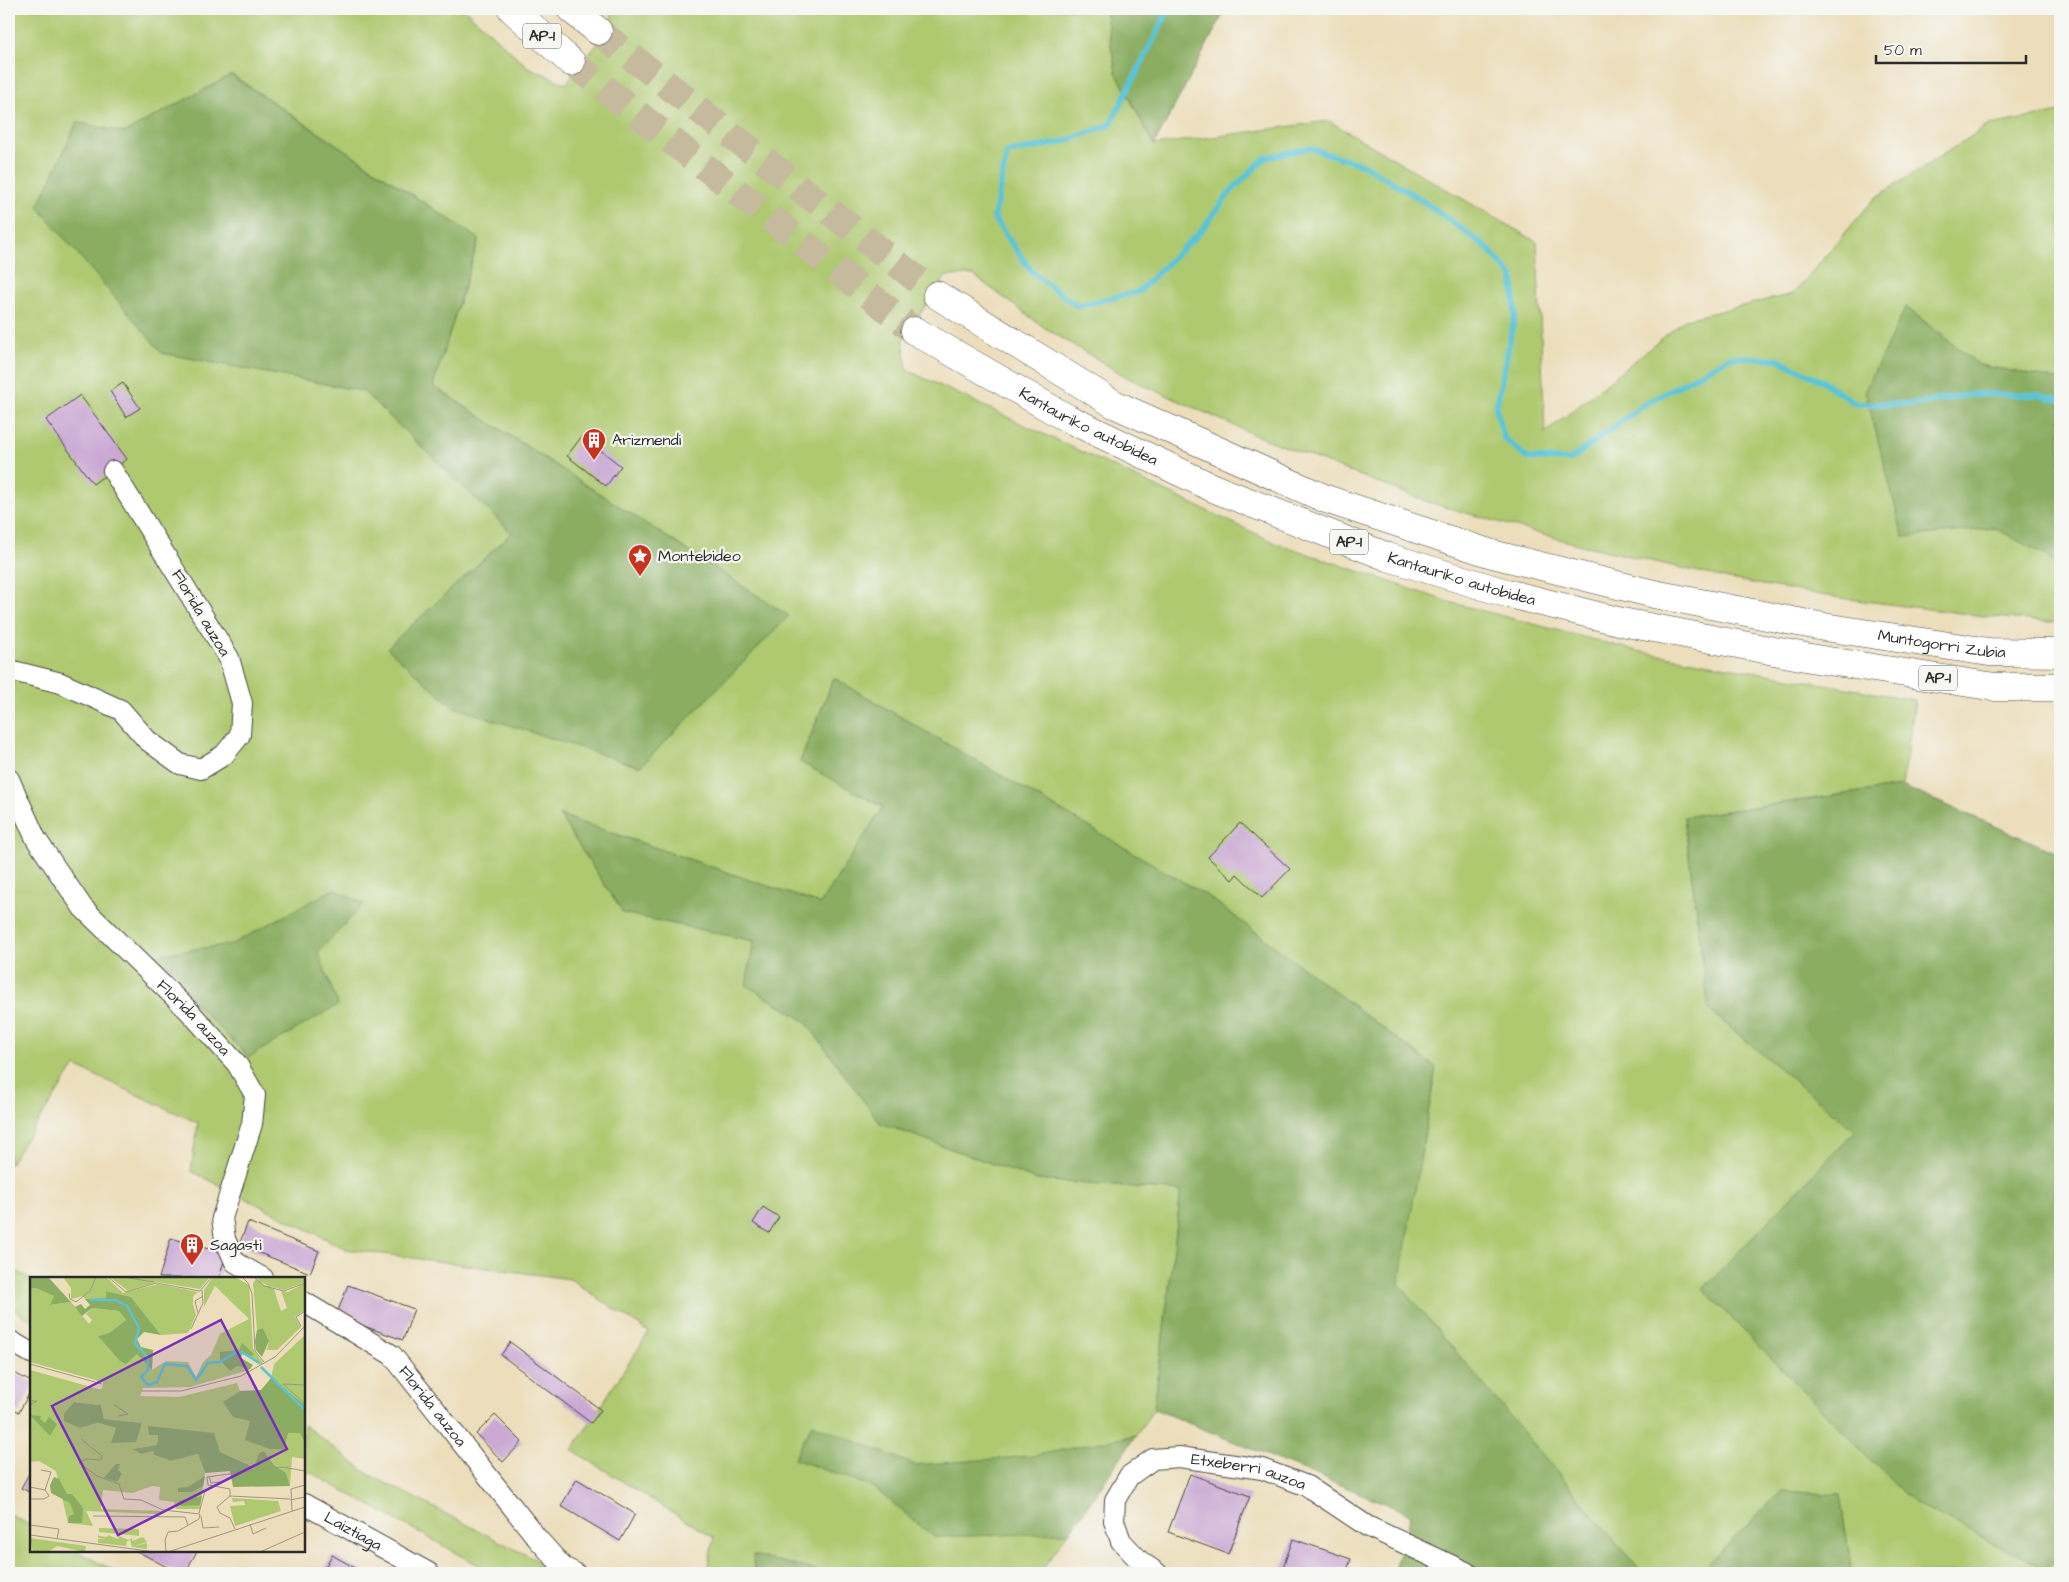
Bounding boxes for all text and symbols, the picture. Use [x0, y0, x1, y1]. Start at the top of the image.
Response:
road number: AP-1 [523, 24, 561, 48]
scale bar [1876, 32, 2026, 64]
text: 50 m [1884, 40, 1922, 61]
street label: Kantauriko autobidea [1015, 382, 1161, 471]
building icon: Arizmendi [581, 427, 607, 461]
place label: Arizmendi [612, 429, 682, 451]
road number: AP-1 [1330, 530, 1368, 554]
place icon: Montebideo [627, 543, 653, 577]
place label: Montebideo [658, 545, 741, 567]
street label: Kantauriko autobidea [1385, 547, 1538, 611]
street label: Florida auzoa [166, 565, 236, 661]
street label: Muntogorri Zubia [1876, 624, 2006, 663]
road number: AP-1 [1919, 666, 1957, 690]
street label: Florida auzoa [152, 975, 235, 1061]
building icon: Sagasti [179, 1232, 205, 1266]
place label: Sagasti [210, 1234, 262, 1257]
inset map [30, 1277, 305, 1552]
street label: Florida auzoa [394, 1361, 472, 1451]
street label: Etxeberri auzoa [1190, 1448, 1309, 1496]
street label: Laiztiaga [320, 1506, 386, 1556]

